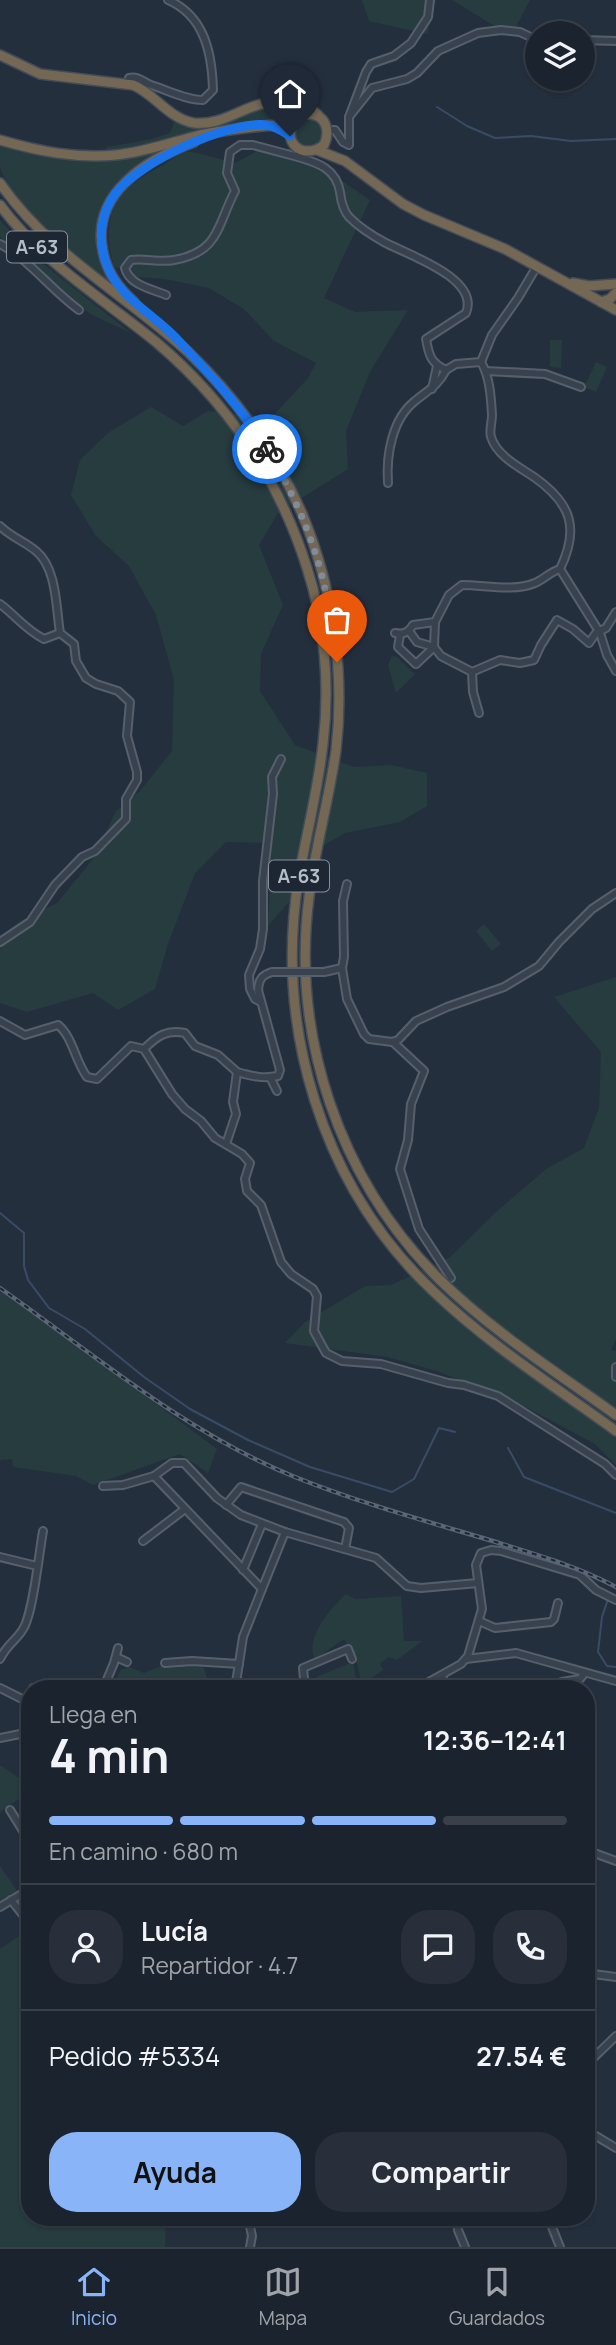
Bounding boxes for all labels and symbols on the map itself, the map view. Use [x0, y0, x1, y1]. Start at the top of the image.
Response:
pin [260, 64, 320, 136]
road number: A-63 [7, 232, 67, 262]
courier [232, 414, 302, 484]
pin [307, 590, 367, 662]
road number: A-63 [269, 860, 329, 891]

